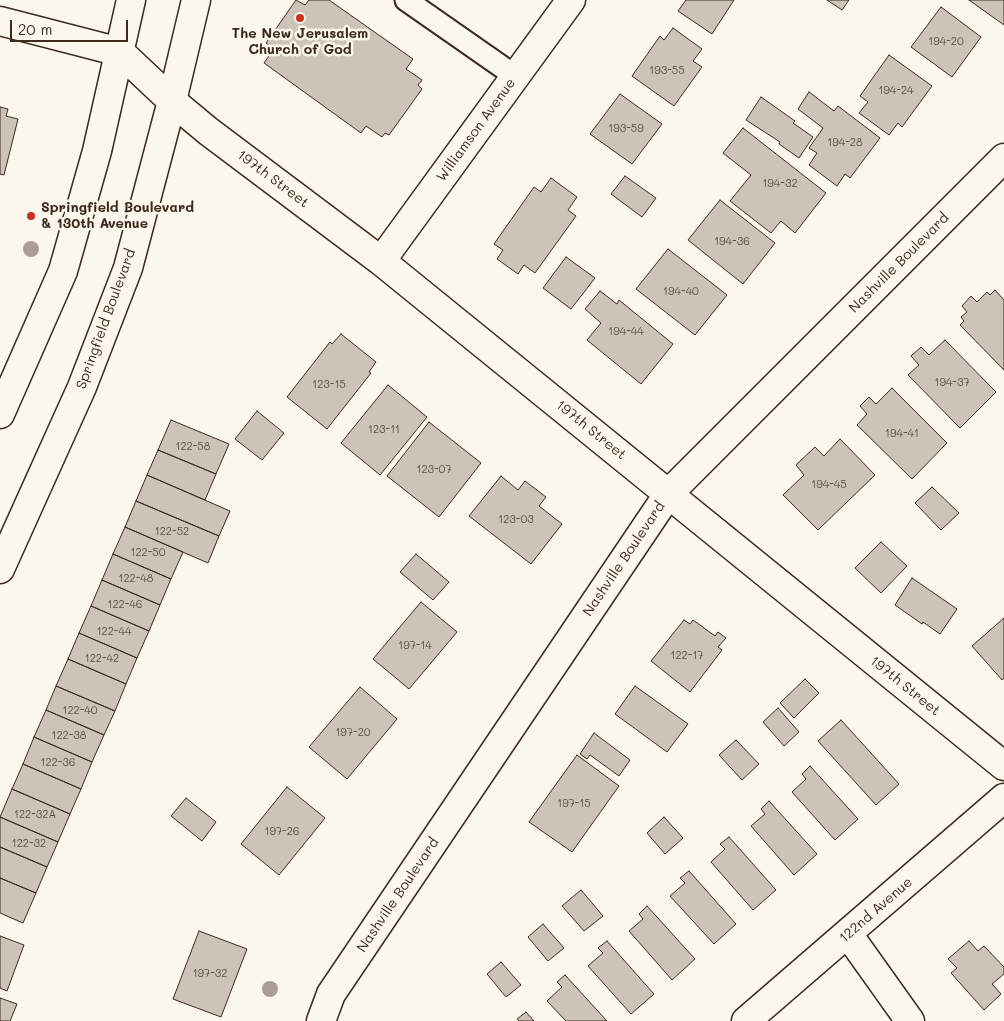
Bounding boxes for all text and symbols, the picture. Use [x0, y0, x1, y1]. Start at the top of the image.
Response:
scale bar [12, 10, 130, 42]
marker: The New Jerusalem Church of God [294, 12, 306, 24]
text: 20 m [18, 19, 52, 39]
place label: The New Jerusalem Church of God [232, 26, 368, 58]
house number: 194-20 [928, 35, 964, 49]
house number: 193-55 [649, 64, 685, 78]
street label: Williamson Avenue [433, 75, 519, 185]
house number: 194-24 [878, 84, 914, 98]
house number: 193-59 [608, 122, 644, 136]
house number: 194-28 [827, 136, 863, 150]
street label: 197th Street [234, 147, 312, 211]
house number: 194-32 [762, 177, 798, 191]
place label: Springfield Boulevard & 130th Avenue [41, 200, 194, 232]
marker: Springfield Boulevard & 130th Avenue [25, 210, 37, 222]
street label: Nashville Boulevard [846, 210, 952, 316]
house number: 194-36 [714, 235, 750, 249]
street label: Springfield Boulevard [73, 247, 139, 391]
house number: 194-40 [663, 285, 699, 299]
house number: 194-44 [608, 325, 644, 339]
house number: 194-37 [934, 376, 970, 390]
house number: 123-15 [312, 378, 346, 392]
street label: 197th Street [553, 397, 629, 463]
house number: 123-11 [368, 423, 400, 437]
house number: 194-41 [885, 427, 919, 441]
house number: 122-58 [176, 440, 210, 454]
house number: 123-07 [416, 463, 452, 477]
house number: 194-45 [811, 478, 847, 492]
street label: Nashville Boulevard [579, 499, 669, 619]
house number: 123-03 [498, 513, 534, 527]
house number: 122-52 [155, 525, 189, 539]
house number: 122-50 [130, 546, 166, 560]
house number: 122-48 [119, 572, 153, 586]
house number: 122-46 [108, 598, 142, 612]
house number: 122-44 [97, 625, 131, 639]
house number: 197-14 [398, 639, 432, 653]
house number: 122-17 [671, 649, 703, 663]
house number: 122-42 [85, 652, 119, 666]
street label: 197th Street [867, 653, 943, 719]
house number: 122-40 [62, 704, 98, 718]
house number: 197-20 [335, 726, 371, 740]
house number: 122-38 [52, 729, 86, 743]
house number: 122-36 [41, 756, 75, 770]
house number: 197-15 [557, 797, 591, 811]
house number: 122-32A [14, 808, 56, 822]
house number: 197-26 [265, 825, 299, 839]
street label: Nashville Boulevard [353, 835, 443, 955]
house number: 122-32 [12, 837, 46, 851]
street label: 122nd Avenue [836, 874, 916, 946]
house number: 197-32 [193, 967, 227, 981]

